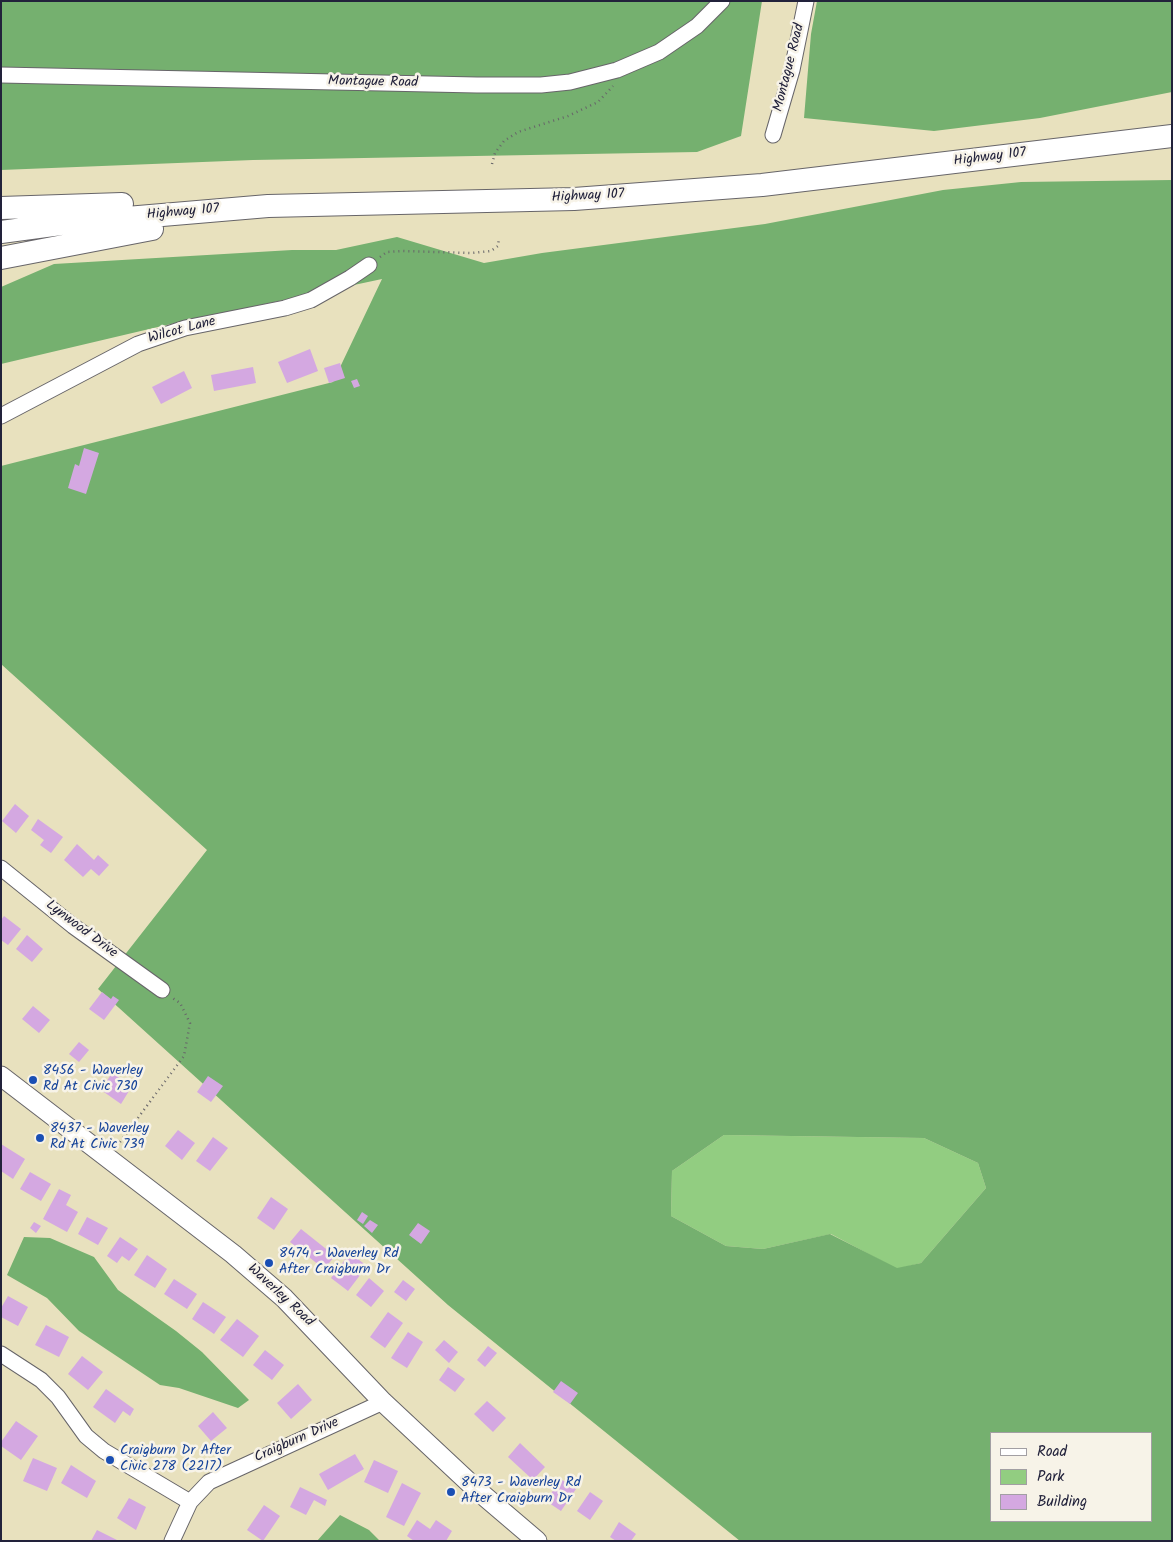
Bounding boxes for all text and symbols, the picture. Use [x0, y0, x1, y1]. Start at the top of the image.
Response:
street label: Montague Road [771, 22, 809, 114]
street label: Montague Road [328, 74, 418, 92]
street label: Highway 107 [953, 145, 1027, 171]
street label: Highway 107 [551, 187, 625, 207]
street label: Highway 107 [146, 201, 220, 225]
street label: Wilcot Lane [146, 314, 218, 348]
street label: Lynwood Drive [42, 898, 120, 962]
place label: 8456 - Waverley Rd At Civic 730 [43, 1064, 143, 1096]
marker: 8456 - Waverley Rd At Civic 730 [27, 1074, 39, 1086]
place label: 8437 - Waverley Rd At Civic 739 [50, 1122, 149, 1154]
marker: 8437 - Waverley Rd At Civic 739 [34, 1132, 46, 1144]
place label: 8474 - Waverley Rd After Craigburn Dr [279, 1247, 398, 1280]
marker: 8474 - Waverley Rd After Craigburn Dr [263, 1257, 275, 1269]
street label: Waverley Road [243, 1261, 317, 1331]
street label: Craigburn Drive [252, 1415, 342, 1467]
legend [990, 1432, 1153, 1522]
text: Road [1037, 1440, 1067, 1464]
place label: Craigburn Dr After Civic 278 (2217) [120, 1444, 231, 1476]
marker: Craigburn Dr After Civic 278 (2217) [104, 1454, 116, 1466]
text: Park [1037, 1465, 1064, 1489]
place label: 8473 - Waverley Rd After Craigburn Dr [461, 1476, 581, 1508]
marker: 8473 - Waverley Rd After Craigburn Dr [445, 1486, 457, 1498]
text: Building [1037, 1490, 1087, 1514]

